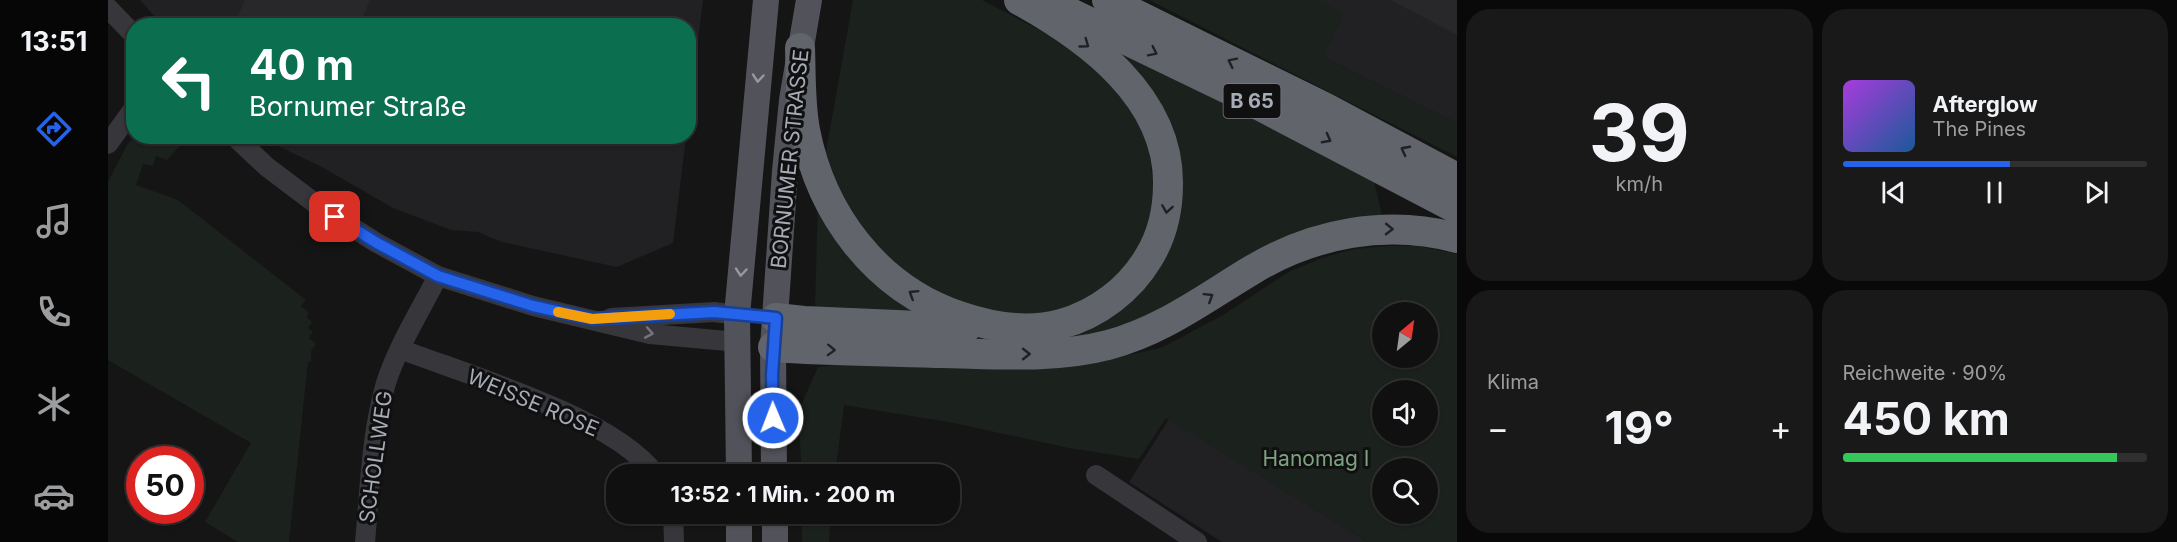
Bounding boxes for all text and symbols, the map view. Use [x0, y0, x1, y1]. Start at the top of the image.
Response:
text: 13:51 [21, 25, 88, 58]
one-way arrow [1079, 36, 1090, 47]
text: 40 m [249, 39, 354, 90]
icon: left [150, 42, 228, 120]
one-way arrow [1146, 44, 1157, 56]
street label: BORNUMER STRASSE [766, 48, 813, 270]
one-way arrow [1227, 57, 1238, 69]
one-way arrow [752, 73, 765, 82]
road number: B 65 [1224, 84, 1280, 118]
text: 39 [1589, 85, 1690, 180]
text: Bornumer Straße [249, 90, 466, 123]
text: Afterglow [1933, 91, 2038, 117]
icon: directions [33, 108, 75, 150]
text: The Pines [1933, 117, 2026, 141]
one-way arrow [1321, 132, 1331, 143]
one-way arrow [1401, 146, 1412, 157]
text: km/h [1615, 172, 1663, 196]
icon: previous [1877, 176, 1910, 209]
icon: pause [1978, 176, 2011, 209]
icon: next [2080, 176, 2113, 209]
pin [309, 191, 360, 242]
icon: music [33, 200, 75, 242]
icon: arrive [318, 200, 351, 233]
one-way arrow [1161, 204, 1173, 213]
one-way arrow [1384, 223, 1393, 235]
one-way arrow [734, 267, 747, 276]
one-way arrow [909, 290, 919, 302]
icon: phone [33, 291, 75, 333]
one-way arrow [1202, 293, 1213, 304]
north arrow [1372, 302, 1438, 368]
map controls [1372, 302, 1438, 524]
one-way arrow [644, 326, 653, 338]
one-way arrow [827, 343, 836, 356]
one-way arrow [1022, 348, 1031, 360]
text: Reichweite · 90% [1843, 361, 2007, 385]
street label: WEISSE ROSE [464, 364, 603, 441]
text: Klima [1487, 370, 1539, 394]
button: sound [1372, 380, 1438, 446]
icon: climate [33, 383, 75, 425]
position arrow [741, 386, 805, 450]
street label: SCHOLLWEG [354, 389, 397, 525]
text: 450 km [1843, 391, 2010, 446]
text: 19° [1605, 400, 1674, 455]
text: − [1487, 408, 1509, 448]
text: + [1770, 408, 1792, 448]
speed limit sign: 50 [126, 446, 204, 524]
park label: Hanomag I [1262, 446, 1370, 471]
button: search [1372, 458, 1438, 524]
icon: car [33, 475, 75, 517]
text: 13:52 · 1 Min. · 200 m [671, 481, 895, 507]

